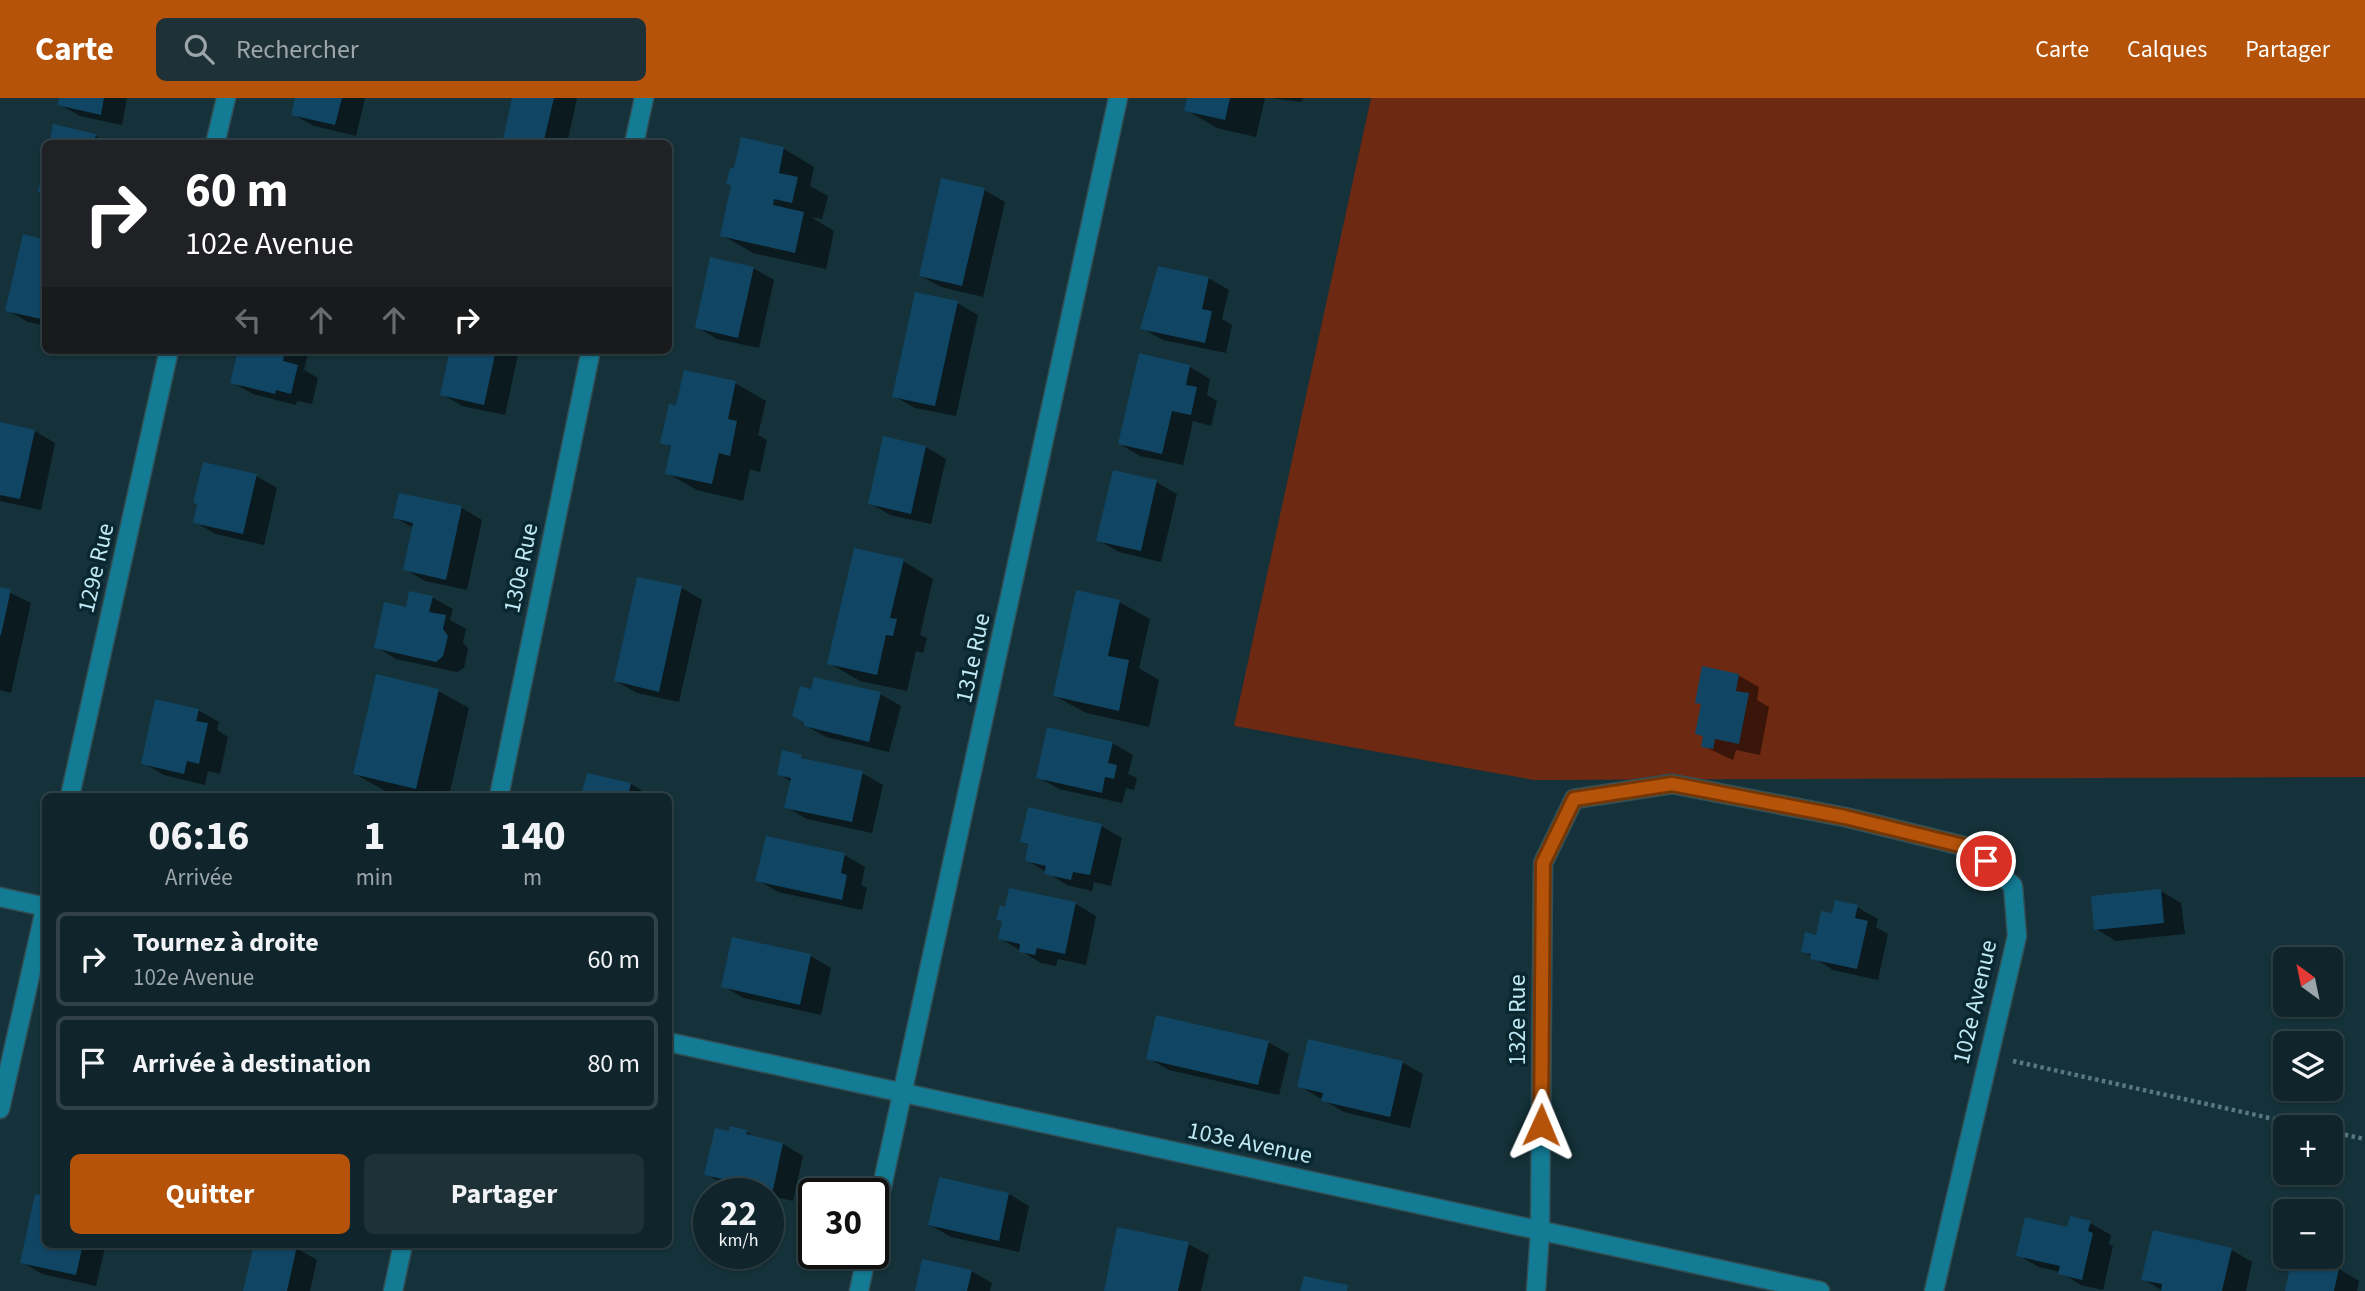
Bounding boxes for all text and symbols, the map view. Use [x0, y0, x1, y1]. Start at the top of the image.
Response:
search box [156, 18, 646, 81]
text: Carte [35, 26, 114, 73]
icon: search [180, 30, 218, 68]
text: Rechercher [236, 31, 359, 68]
text: Carte [2035, 32, 2089, 67]
text: Calques [2127, 32, 2207, 67]
text: Partager [2245, 32, 2330, 67]
text: 60 m [185, 156, 289, 226]
icon: right [70, 168, 161, 259]
text: 102e Avenue [185, 221, 354, 267]
icon: left [229, 301, 267, 339]
icon: ahead [302, 301, 340, 339]
icon: ahead [375, 301, 413, 339]
icon: right [448, 301, 486, 339]
street label: 129e Rue [69, 520, 123, 616]
street label: 130e Rue [494, 520, 548, 616]
street label: 131e Rue [946, 610, 1000, 706]
text: 06:16 [148, 806, 250, 866]
text: 1 [363, 806, 385, 866]
text: 140 [499, 806, 566, 866]
pin [1956, 831, 2016, 891]
icon: arrive [1967, 842, 2005, 880]
text: Arrivée [165, 861, 233, 894]
text: min [356, 861, 393, 894]
text: m [523, 861, 542, 894]
text: Tournez à droite [133, 924, 319, 961]
street label: 102e Avenue [1944, 936, 2006, 1068]
icon: right [74, 940, 112, 978]
text: 60 m [587, 941, 640, 978]
north arrow [2273, 947, 2343, 1017]
map controls [2273, 947, 2343, 1269]
text: 102e Avenue [133, 961, 254, 994]
street label: 132e Rue [1500, 974, 1535, 1066]
button: layers [2273, 1031, 2343, 1101]
icon: arrive [74, 1044, 112, 1082]
text: Arrivée à destination [133, 1045, 371, 1082]
text: 80 m [587, 1045, 640, 1082]
position arrow [1504, 1088, 1578, 1162]
street label: 103e Avenue [1185, 1113, 1315, 1173]
button: + [2273, 1115, 2343, 1185]
button: Quitter [70, 1154, 350, 1234]
button: Partager [364, 1154, 644, 1234]
speed limit sign: 30 [798, 1178, 889, 1269]
text: 22 [720, 1189, 757, 1239]
button: − [2273, 1199, 2343, 1269]
text: km/h [719, 1228, 758, 1253]

